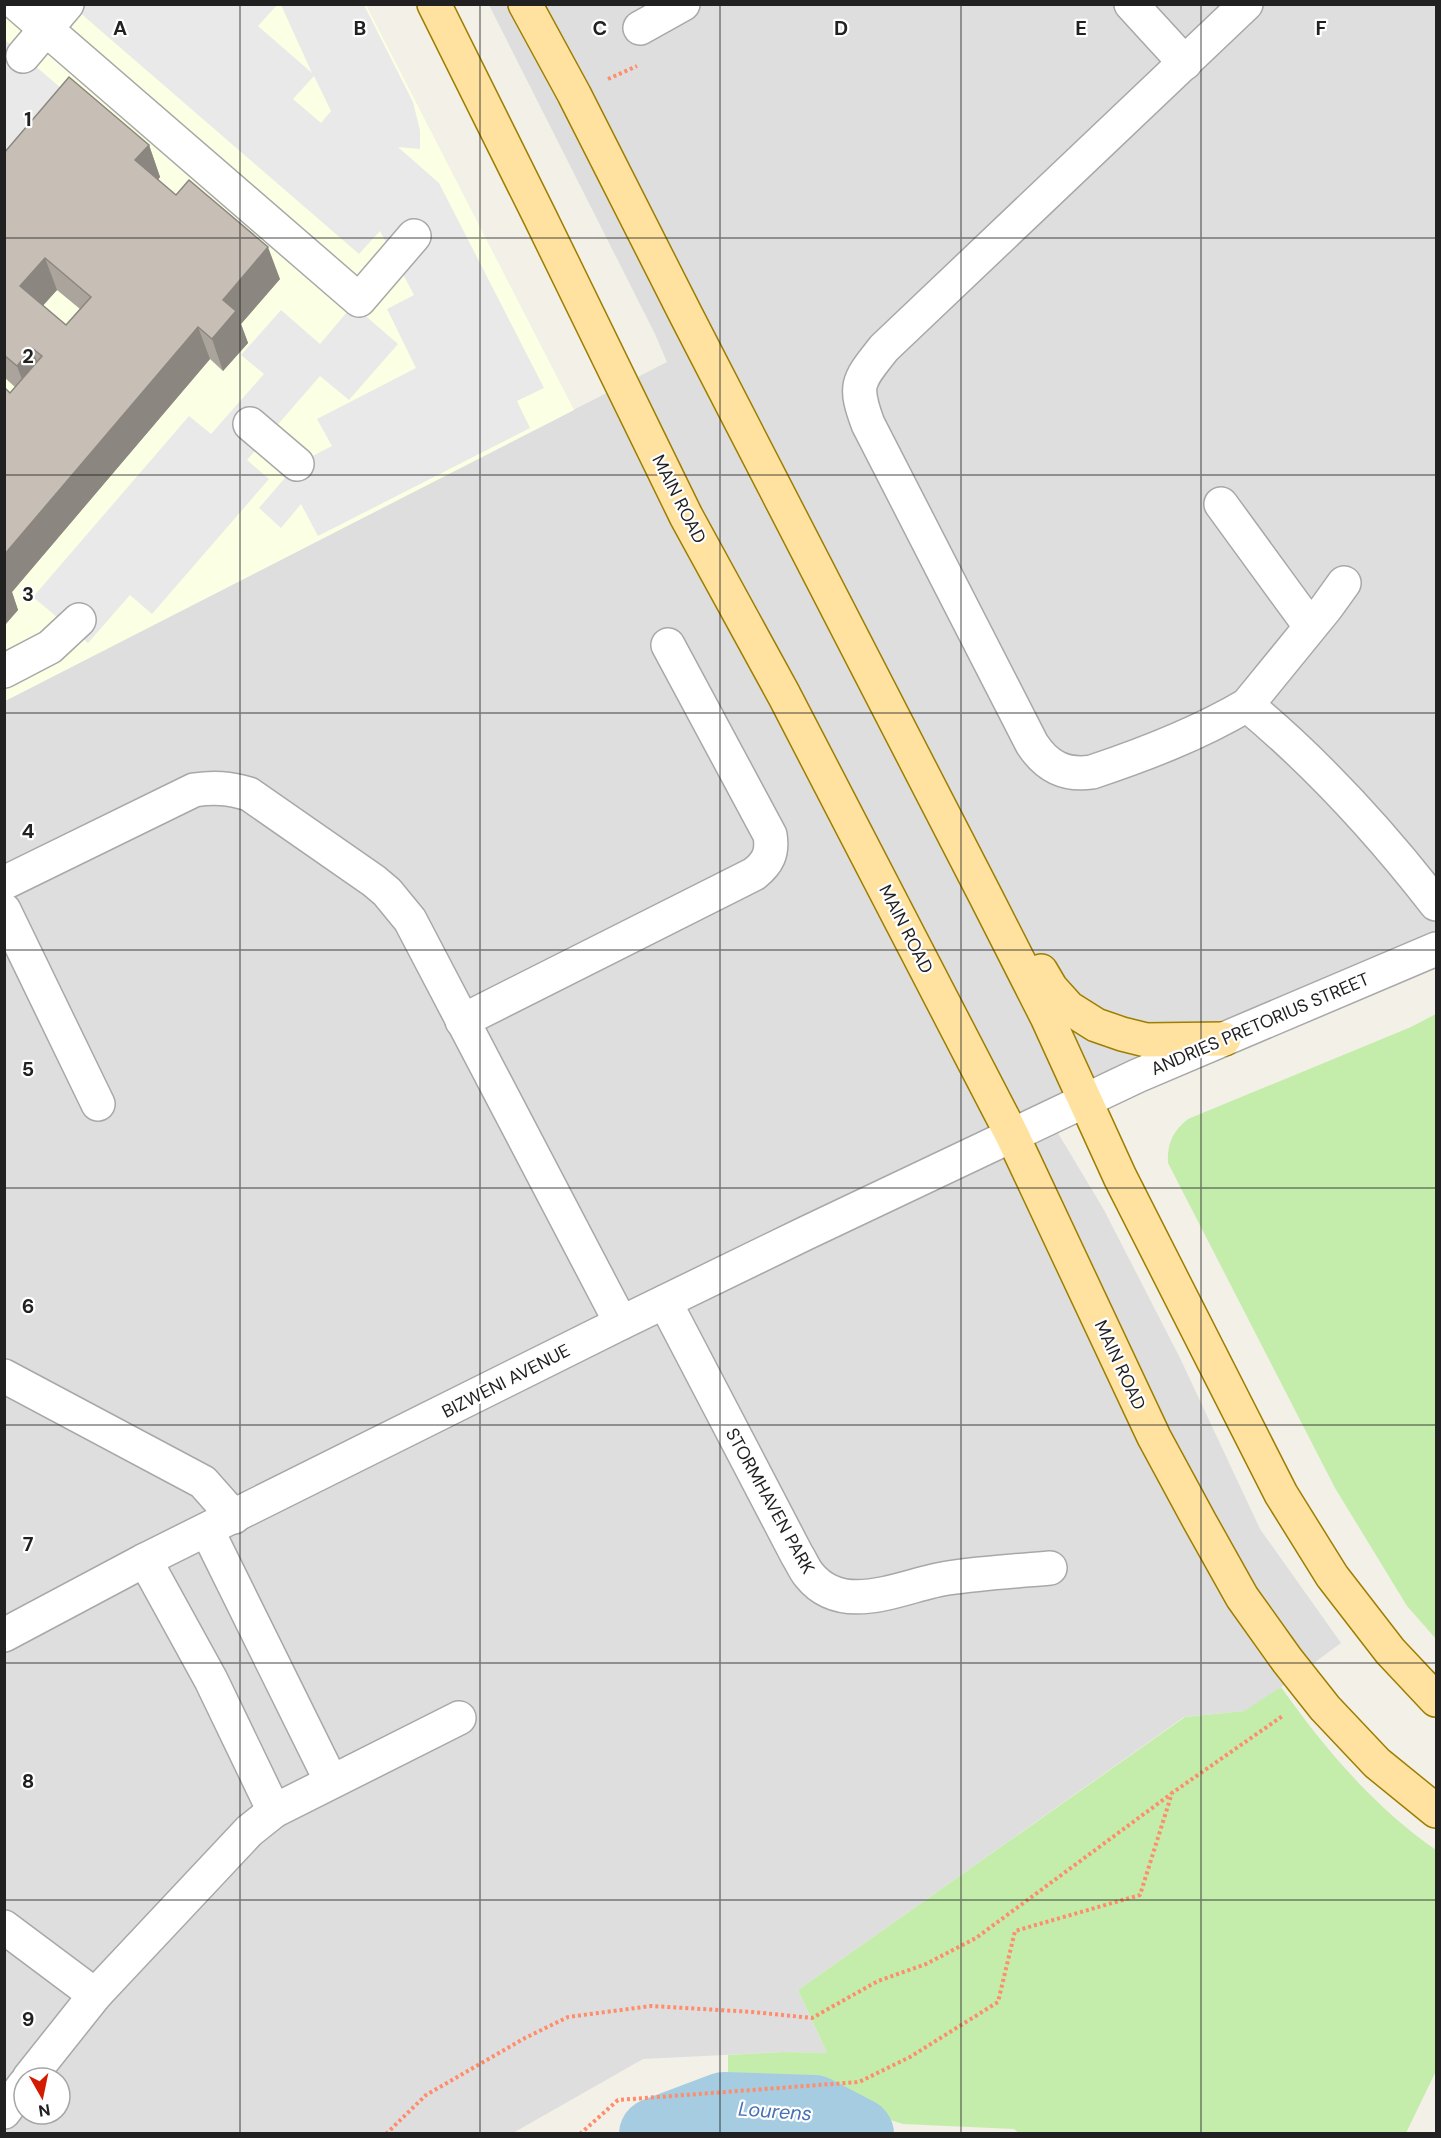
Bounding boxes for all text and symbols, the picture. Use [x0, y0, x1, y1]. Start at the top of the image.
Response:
text: A [113, 15, 127, 41]
text: B [354, 15, 366, 41]
text: C [593, 15, 607, 41]
text: D [834, 15, 848, 41]
text: E [1075, 15, 1087, 41]
text: F [1315, 15, 1327, 41]
text: 1 [24, 106, 32, 132]
text: 2 [22, 343, 34, 369]
street label: MAIN ROAD [646, 451, 712, 547]
text: 3 [22, 581, 34, 607]
text: 4 [22, 818, 35, 844]
street label: MAIN ROAD [873, 881, 939, 977]
street label: ANDRIES PRETORIUS STREET [1147, 967, 1373, 1081]
text: 5 [22, 1056, 34, 1082]
text: 6 [22, 1293, 34, 1319]
street label: MAIN ROAD [1089, 1316, 1151, 1414]
street label: BIZWENI AVENUE [438, 1338, 574, 1424]
street label: STORMHAVEN PARK [720, 1424, 820, 1579]
text: 7 [23, 1531, 34, 1557]
text: 8 [22, 1768, 34, 1794]
text: 9 [22, 2006, 34, 2032]
north arrow [12, 2066, 72, 2126]
water label: Lourens [737, 2095, 813, 2127]
text: N [37, 2099, 52, 2122]

